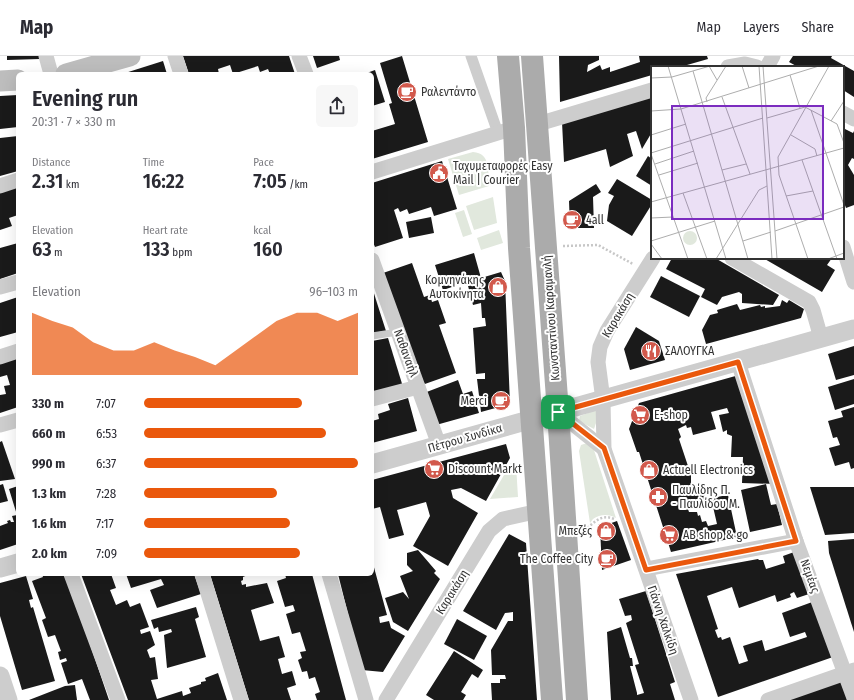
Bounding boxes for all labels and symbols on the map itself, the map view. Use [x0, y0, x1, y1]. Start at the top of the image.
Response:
inset map [651, 66, 844, 259]
cafe icon: Ραλεντάντο [396, 81, 418, 103]
place label: Ραλεντάντο [421, 85, 476, 99]
place label: Ταχυμεταφορές Easy Mail | Courier [453, 159, 553, 187]
public building icon: Ταχυμεταφορές Easy Mail | Courier [428, 162, 450, 184]
cafe icon: 4all [561, 209, 583, 231]
place label: 4all [586, 213, 604, 227]
street label: Κωνσταντίνου Καραμανλή [540, 255, 562, 381]
place label: Κομνηνάκης Αυτοκίνητα [425, 273, 484, 301]
shop icon: Κομνηνάκης Αυτοκίνητα [487, 276, 509, 298]
street label: Καρακάση [599, 290, 637, 340]
street label: Ναθαναήλ [391, 327, 421, 379]
restaurant icon: ΣΑΛΟΥΓΚΑ [640, 340, 662, 362]
place label: ΣΑΛΟΥΓΚΑ [665, 344, 715, 358]
cafe icon: Merci [490, 390, 512, 412]
place label: Merci [461, 394, 487, 408]
pin [541, 395, 575, 429]
supermarket icon: E-shop [629, 404, 651, 426]
place label: E-shop [654, 408, 688, 422]
street label: Πέτρου Συνδίκα [426, 421, 504, 455]
supermarket icon: Discount Markt [423, 458, 445, 480]
shop icon: Actuell Electronics [638, 459, 660, 481]
place label: Discount Markt [448, 462, 522, 476]
place label: Actuell Electronics [663, 463, 753, 477]
place label: Παυλίδης Π. - Παυλίδου Μ. [672, 483, 740, 511]
pharmacy icon: Παυλίδης Π. - Παυλίδου Μ. [647, 486, 669, 508]
shop icon: Μπεζές [595, 520, 617, 542]
place label: Μπεζές [558, 524, 592, 538]
supermarket icon: AB shop & go [658, 524, 680, 546]
place label: AB shop & go [683, 528, 748, 542]
cafe icon: The Coffee City [596, 548, 618, 570]
place label: The Coffee City [520, 552, 594, 566]
street label: Νεμέας [797, 557, 823, 595]
street label: Καρακάση [433, 567, 471, 617]
street label: Γιάννη Χαλκίδη [645, 584, 681, 656]

